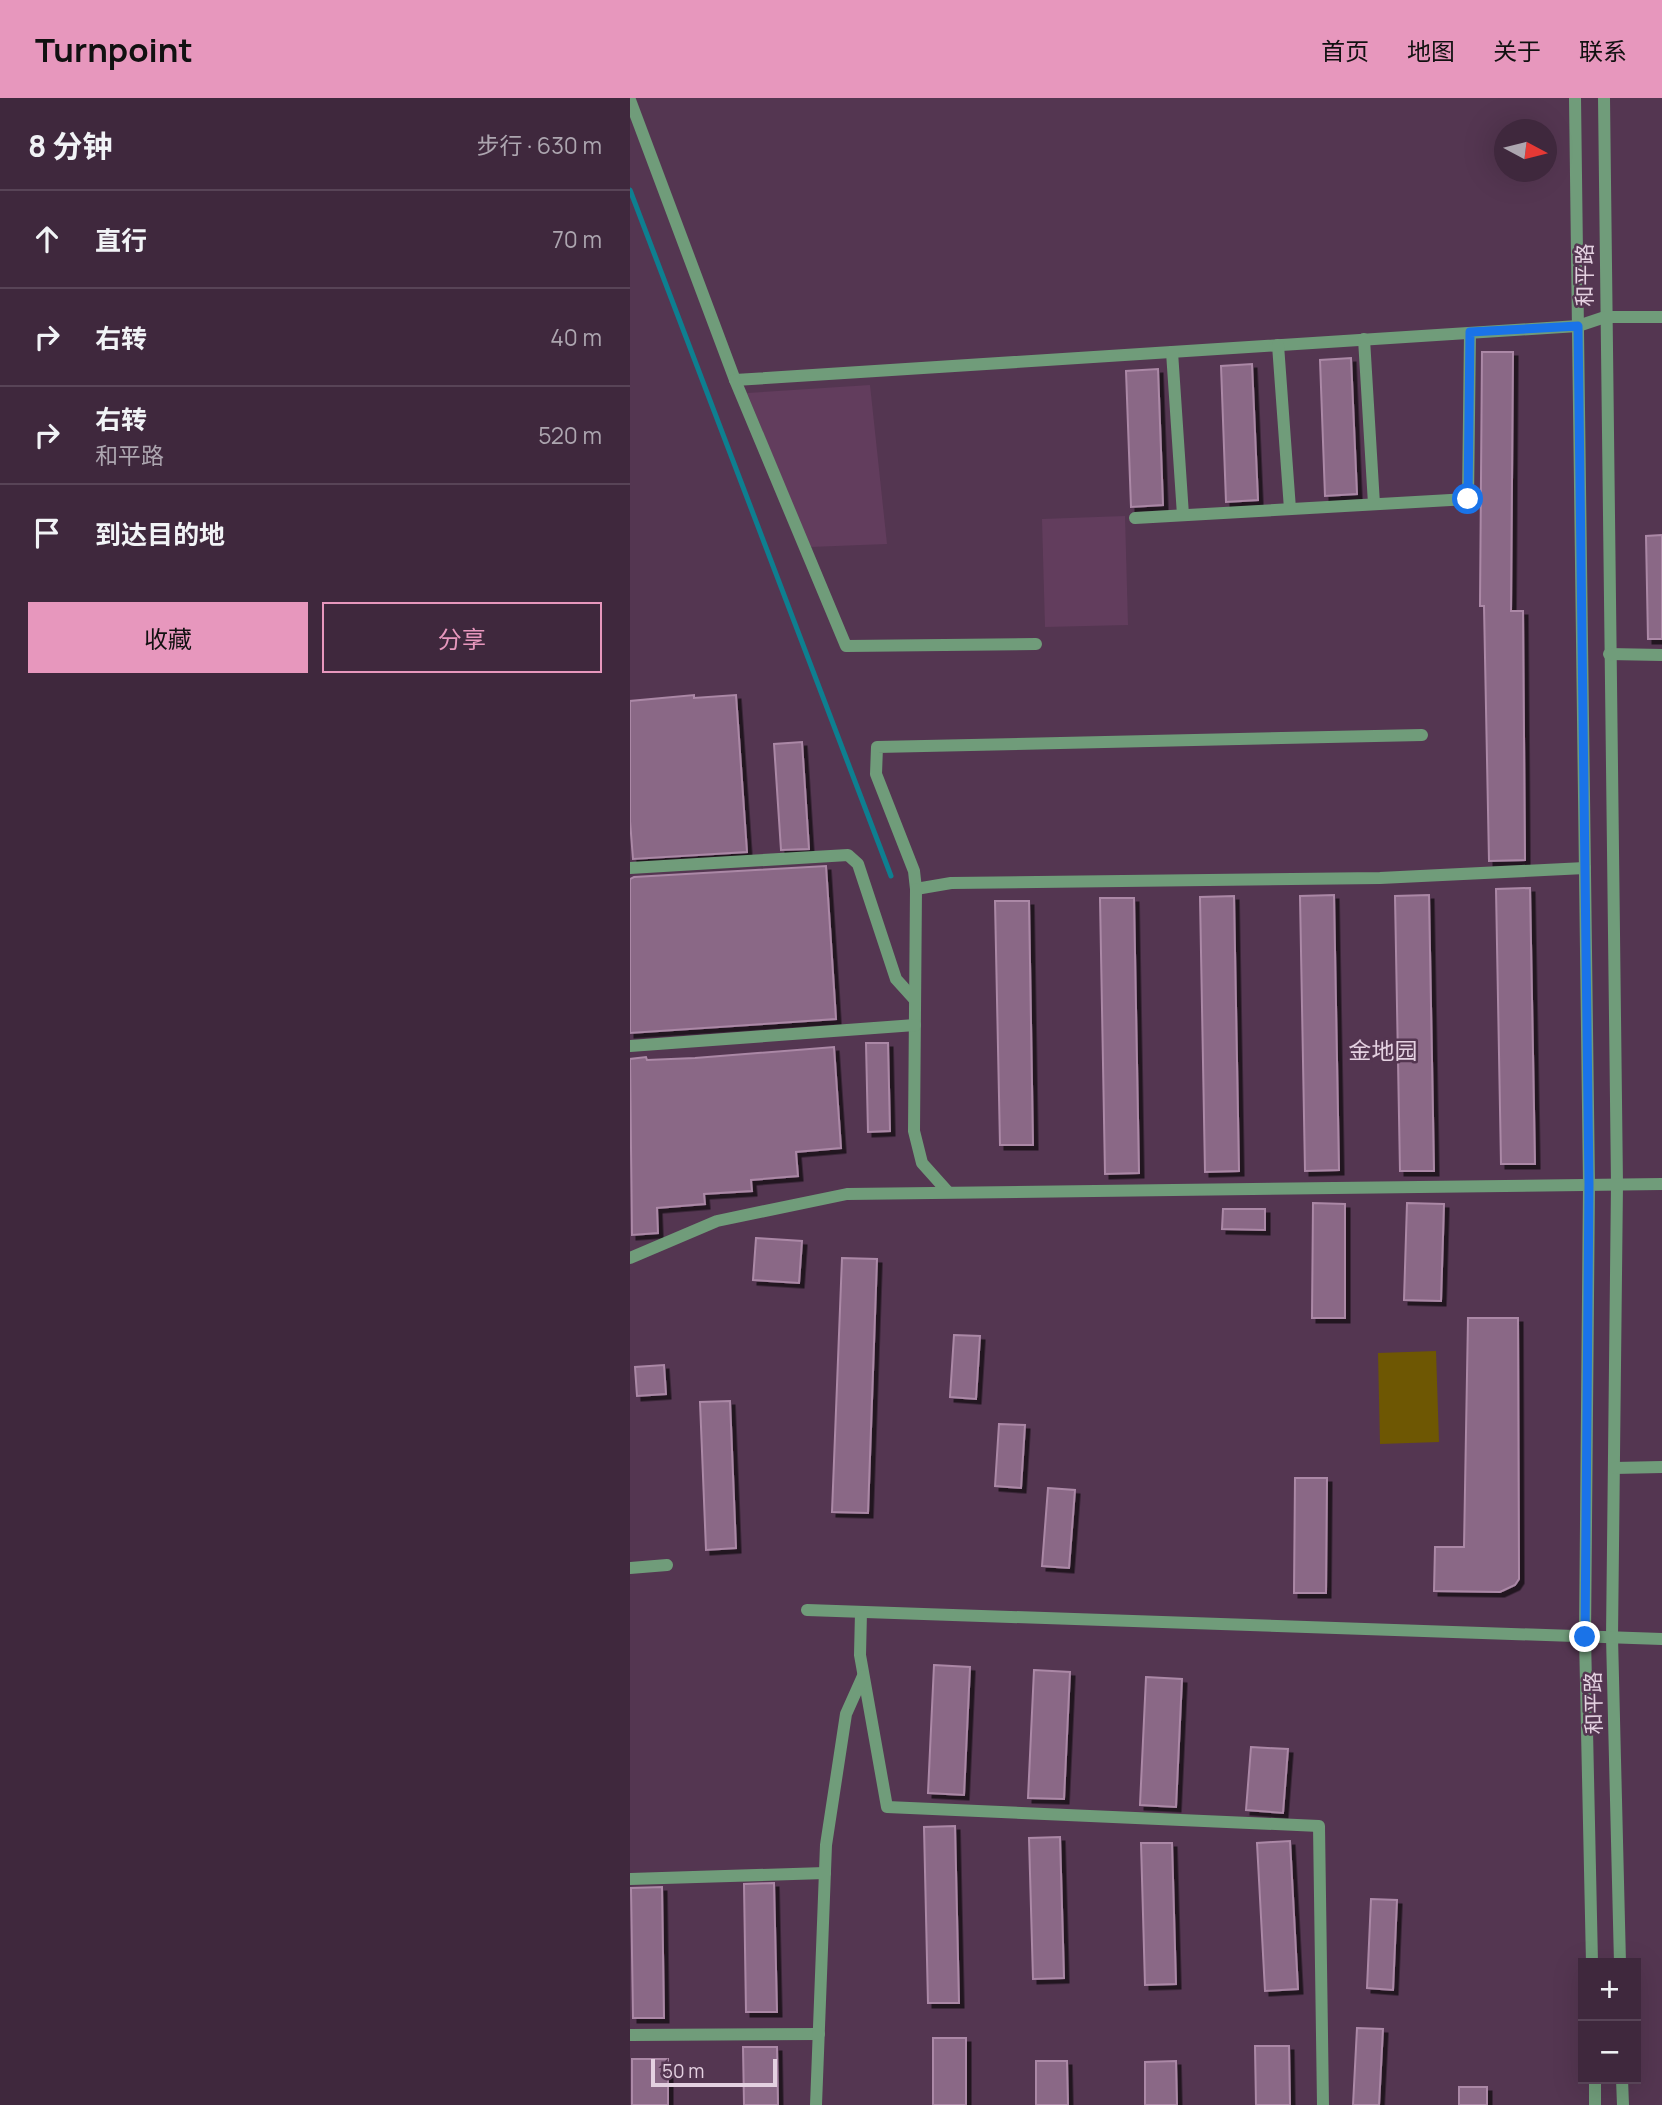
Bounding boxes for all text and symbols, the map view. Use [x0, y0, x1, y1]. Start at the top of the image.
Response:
text: Turnpoint [35, 27, 193, 72]
text: 首页 [1321, 34, 1369, 67]
text: 地图 [1407, 34, 1455, 67]
text: 关于 [1493, 34, 1541, 67]
text: 联系 [1579, 34, 1627, 67]
north arrow [1494, 119, 1557, 182]
text: 8 分钟 [28, 125, 112, 166]
text: 步行 · 630 m [476, 129, 602, 161]
icon: ahead [28, 220, 66, 258]
text: 直行 [95, 222, 147, 258]
text: 70 m [552, 223, 602, 255]
street label: 和平路 [1570, 244, 1598, 307]
icon: right [28, 318, 66, 356]
text: 右转 [95, 320, 147, 356]
text: 40 m [550, 321, 602, 353]
text: 右转 [95, 401, 147, 437]
icon: right [28, 416, 66, 454]
text: 520 m [538, 419, 602, 451]
text: 和平路 [95, 439, 164, 471]
route start [1452, 483, 1483, 514]
icon: arrive [28, 514, 66, 552]
text: 到达目的地 [95, 516, 225, 552]
button: 收藏 [28, 602, 308, 673]
button: 分享 [322, 602, 602, 673]
district label: 金地园 [1349, 1034, 1418, 1066]
route end [1569, 1621, 1600, 1652]
street label: 和平路 [1578, 1671, 1608, 1735]
map controls [1578, 1958, 1641, 2084]
button: + [1578, 1958, 1641, 2021]
button: − [1578, 2021, 1641, 2084]
scale bar [651, 2056, 777, 2088]
text: 50 m [662, 2058, 704, 2084]

